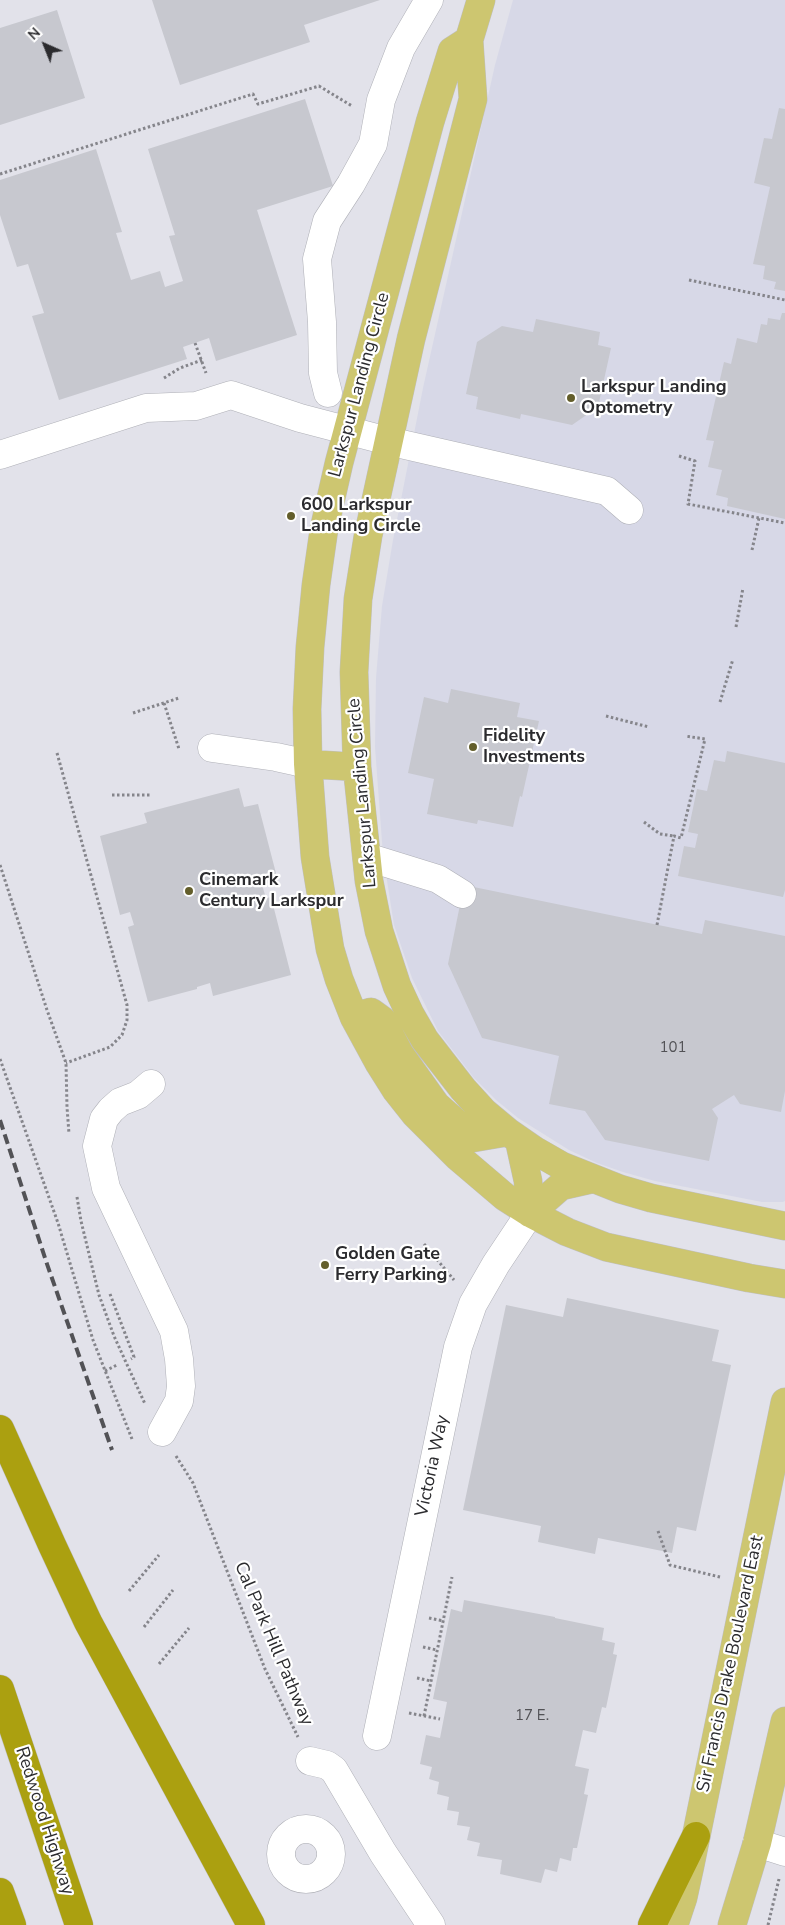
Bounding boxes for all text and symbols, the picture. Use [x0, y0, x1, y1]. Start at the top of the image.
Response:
north arrow [20, 20, 70, 70]
text: N [24, 23, 45, 44]
street label: Larkspur Landing Circle [325, 290, 395, 480]
place label: Larkspur Landing Optometry [581, 377, 727, 419]
marker: Larkspur Landing Optometry [565, 392, 577, 404]
place label: 600 Larkspur Landing Circle [301, 495, 421, 538]
marker: 600 Larkspur Landing Circle [285, 510, 297, 522]
street label: Larkspur Landing Circle [344, 697, 382, 889]
place label: Fidelity Investments [483, 726, 585, 769]
marker: Fidelity Investments [467, 741, 479, 753]
place label: Cinemark Century Larkspur [199, 870, 344, 912]
marker: Cinemark Century Larkspur [183, 885, 195, 897]
house number: 101 [660, 1039, 686, 1057]
place label: Golden Gate Ferry Parking [335, 1244, 447, 1286]
marker: Golden Gate Ferry Parking [319, 1259, 331, 1271]
street label: Victoria Way [412, 1413, 454, 1519]
street label: Sir Francis Drake Boulevard East [693, 1534, 769, 1794]
street label: Cal Park Hill Pathway [229, 1559, 317, 1729]
house number: 17 E. [515, 1707, 549, 1725]
street label: Redwood Highway [10, 1744, 78, 1898]

